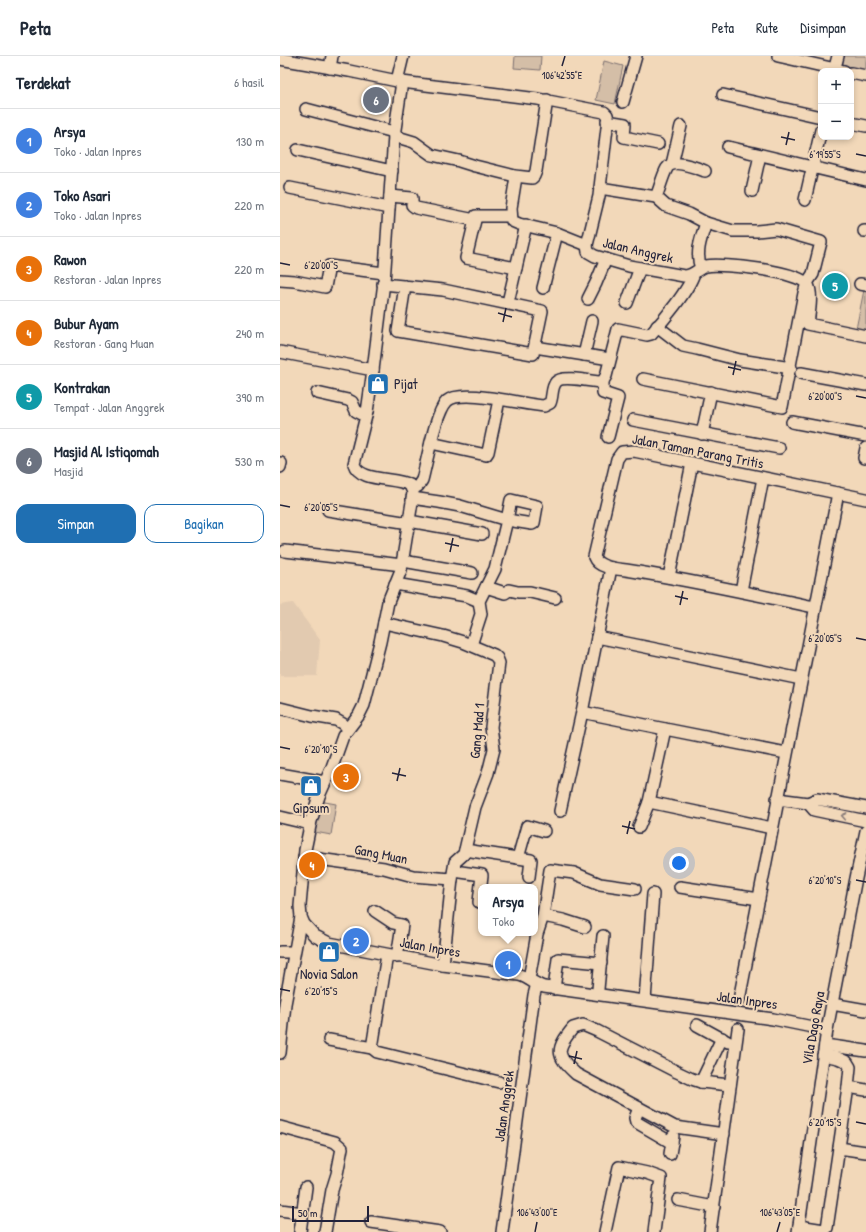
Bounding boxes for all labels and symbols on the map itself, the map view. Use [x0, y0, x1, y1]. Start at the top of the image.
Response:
text: 106°42'55"E [542, 69, 583, 82]
pin: 6 [363, 85, 389, 115]
text: 6°19'55"S [809, 148, 841, 161]
street label: Jalan Anggrek [601, 232, 675, 268]
text: 6°20'00"S [304, 259, 338, 272]
pin: 5 [822, 271, 848, 301]
shop icon: Pijat [365, 371, 391, 397]
place label: Pijat [394, 374, 418, 394]
text: 6°20'00"S [808, 390, 842, 403]
street label: Jalan Taman Parang Tritis [631, 428, 765, 474]
text: 6°20'05"S [304, 501, 338, 514]
text: 6°20'05"S [808, 632, 842, 645]
street label: Gang Mad 1 [465, 702, 489, 760]
text: 6°20'10"S [305, 743, 338, 756]
pin: 3 [333, 762, 359, 792]
shop icon: Gipsum [298, 773, 324, 799]
place label: Gipsum [293, 798, 329, 818]
one-way arrow [841, 813, 847, 821]
street label: Gang Muan [353, 839, 409, 869]
pin: 4 [299, 850, 325, 880]
your location [669, 853, 689, 873]
text: 6°20'10"S [809, 874, 842, 887]
pin: 2 [343, 926, 369, 956]
street label: Jalan Inpres [398, 932, 462, 962]
shop icon: Novia Salon [316, 939, 342, 965]
pin: 1 [495, 949, 521, 979]
place label: Novia Salon [300, 964, 358, 983]
text: 6°20'15"S [305, 985, 338, 998]
street label: Jalan Inpres [715, 986, 779, 1014]
street label: Vila Dago Raya [797, 989, 829, 1066]
street label: Jalan Anggrek [489, 1069, 519, 1143]
text: 6°20'15"S [809, 1116, 842, 1129]
scale bar [292, 1204, 369, 1223]
text: 106°43'00"E [517, 1206, 558, 1219]
text: 106°43'05"E [760, 1206, 801, 1219]

